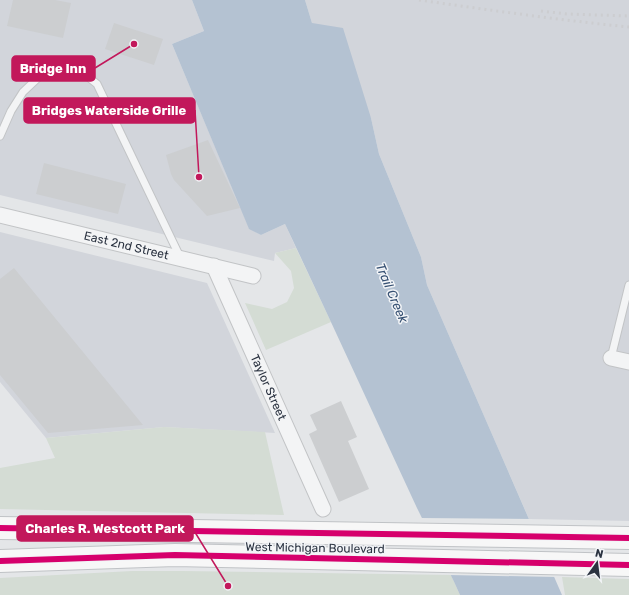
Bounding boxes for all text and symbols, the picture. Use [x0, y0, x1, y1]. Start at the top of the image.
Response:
callout: Bridge Inn [12, 56, 95, 81]
text: Bridge Inn [20, 61, 86, 76]
callout: Bridges Waterside Grille [24, 98, 195, 123]
text: Bridges Waterside Grille [32, 103, 186, 118]
street label: East 2nd Street [83, 228, 171, 263]
water label: Trail Creek [373, 261, 411, 325]
street label: Taylor Street [248, 352, 289, 423]
callout: Charles R. Westcott Park [17, 516, 193, 541]
text: Charles R. Westcott Park [25, 521, 185, 536]
street label: West Michigan Boulevard [245, 540, 385, 556]
north arrow [577, 543, 617, 583]
text: N [594, 547, 605, 561]

